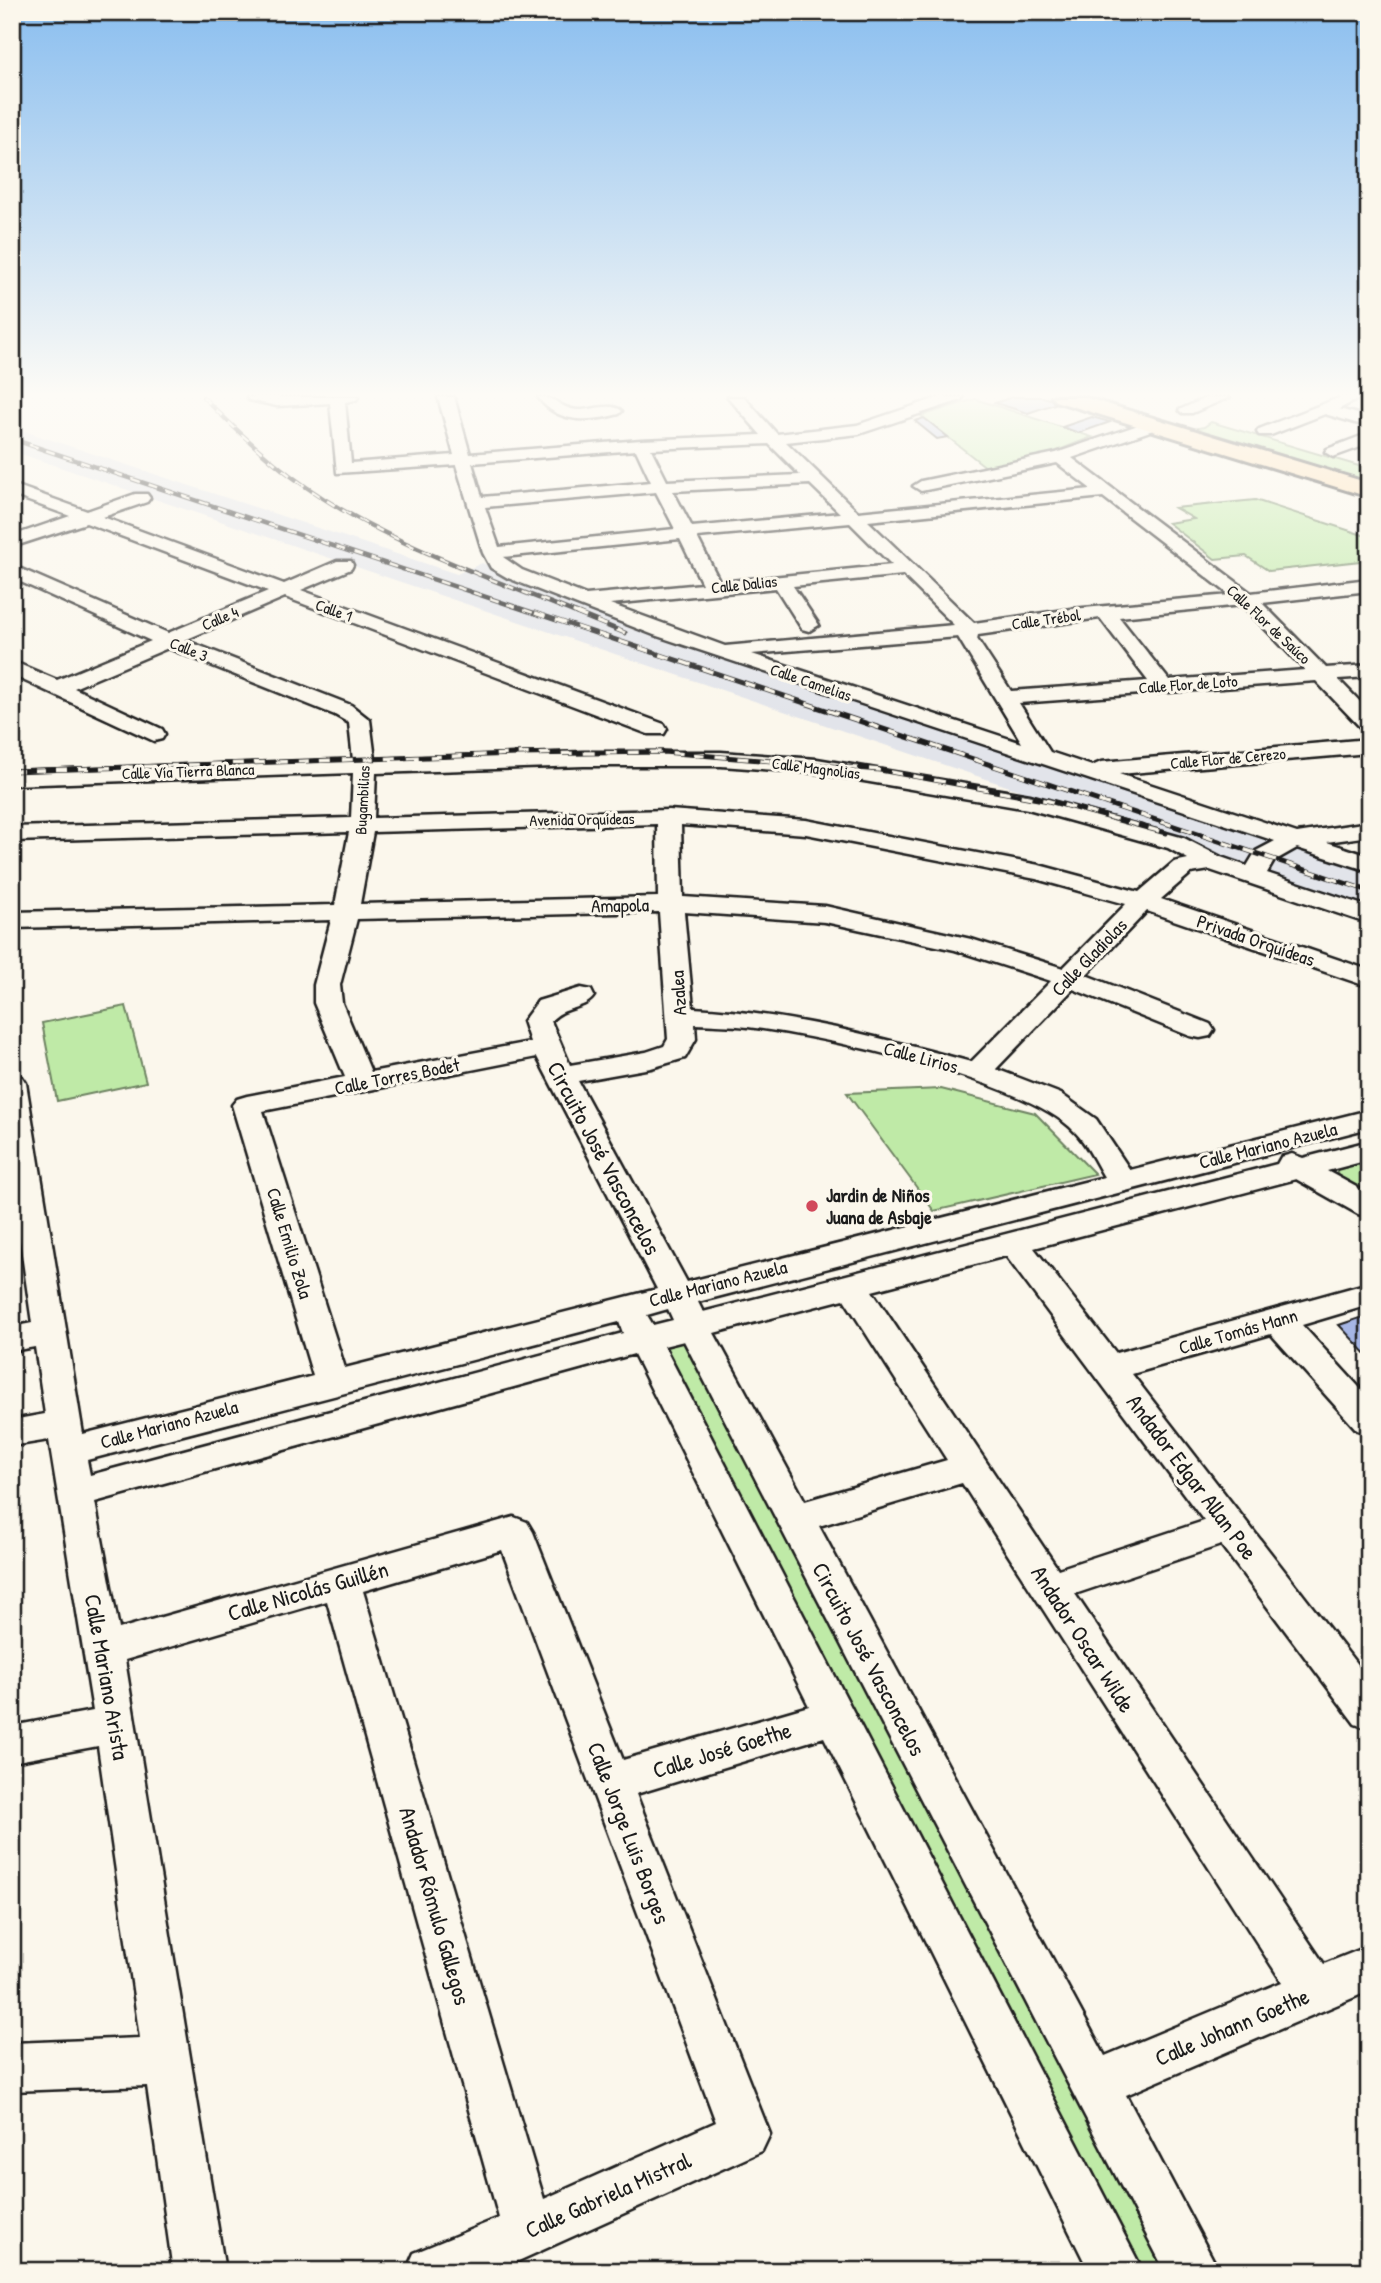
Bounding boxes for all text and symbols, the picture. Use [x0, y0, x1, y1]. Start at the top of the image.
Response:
street label: Calle Dalias [710, 570, 778, 598]
street label: Calle Flor de Saúco [1222, 579, 1316, 669]
street label: Calle 1 [312, 593, 356, 627]
street label: Calle 4 [198, 600, 242, 636]
street label: Calle Trébol [1010, 603, 1083, 635]
street label: Calle 3 [167, 631, 211, 667]
street label: Calle Camelias [767, 658, 855, 706]
street label: Calle Flor de Loto [1138, 670, 1239, 698]
street label: Calle Flor de Cerezo [1169, 742, 1287, 774]
street label: Calle Magnolias [771, 752, 861, 784]
street label: Calle Vía Tierra Blanca [121, 758, 255, 784]
street label: Bugambilias [349, 765, 375, 835]
street label: Avenida Orquídeas [529, 807, 635, 831]
street label: Amapola [591, 891, 650, 919]
street label: Privada Orquídeas [1193, 908, 1319, 972]
street label: Calle Gladiolas [1045, 912, 1133, 1002]
street label: Azalea [663, 969, 693, 1016]
street label: Calle Lirios [881, 1035, 961, 1079]
street label: Calle Torres Bodet [332, 1051, 462, 1101]
street label: Circuito José Vasconcelos [540, 1056, 669, 1260]
street label: Calle Mariano Azuela [1196, 1115, 1340, 1175]
place label: Jardin de Niños Juana de Asbaje [826, 1182, 932, 1230]
street label: Calle Emilio Zola [261, 1184, 319, 1302]
marker: Jardin de Niños Juana de Asbaje [804, 1198, 820, 1214]
street label: Calle Mariano Azuela [646, 1253, 790, 1313]
street label: Calle Tomás Mann [1176, 1302, 1300, 1360]
street label: Andador Edgar Allan Poe [1120, 1388, 1265, 1566]
street label: Calle Mariano Azuela [97, 1393, 241, 1455]
street label: Calle Nicolás Guillén [224, 1553, 392, 1628]
street label: Circuito José Vasconcelos [805, 1557, 934, 1761]
street label: Andador Oscar Wilde [1024, 1559, 1143, 1718]
street label: Calle Mariano Arista [78, 1592, 137, 1762]
street label: Calle José Goethe [649, 1714, 795, 1785]
street label: Calle Jorge Luis Borges [581, 1737, 678, 1928]
street label: Andador Rómulo Gallegos [392, 1803, 479, 2009]
street label: Calle Johann Goethe [1150, 1980, 1314, 2073]
street label: Calle Gabriela Mistral [520, 2144, 697, 2245]

